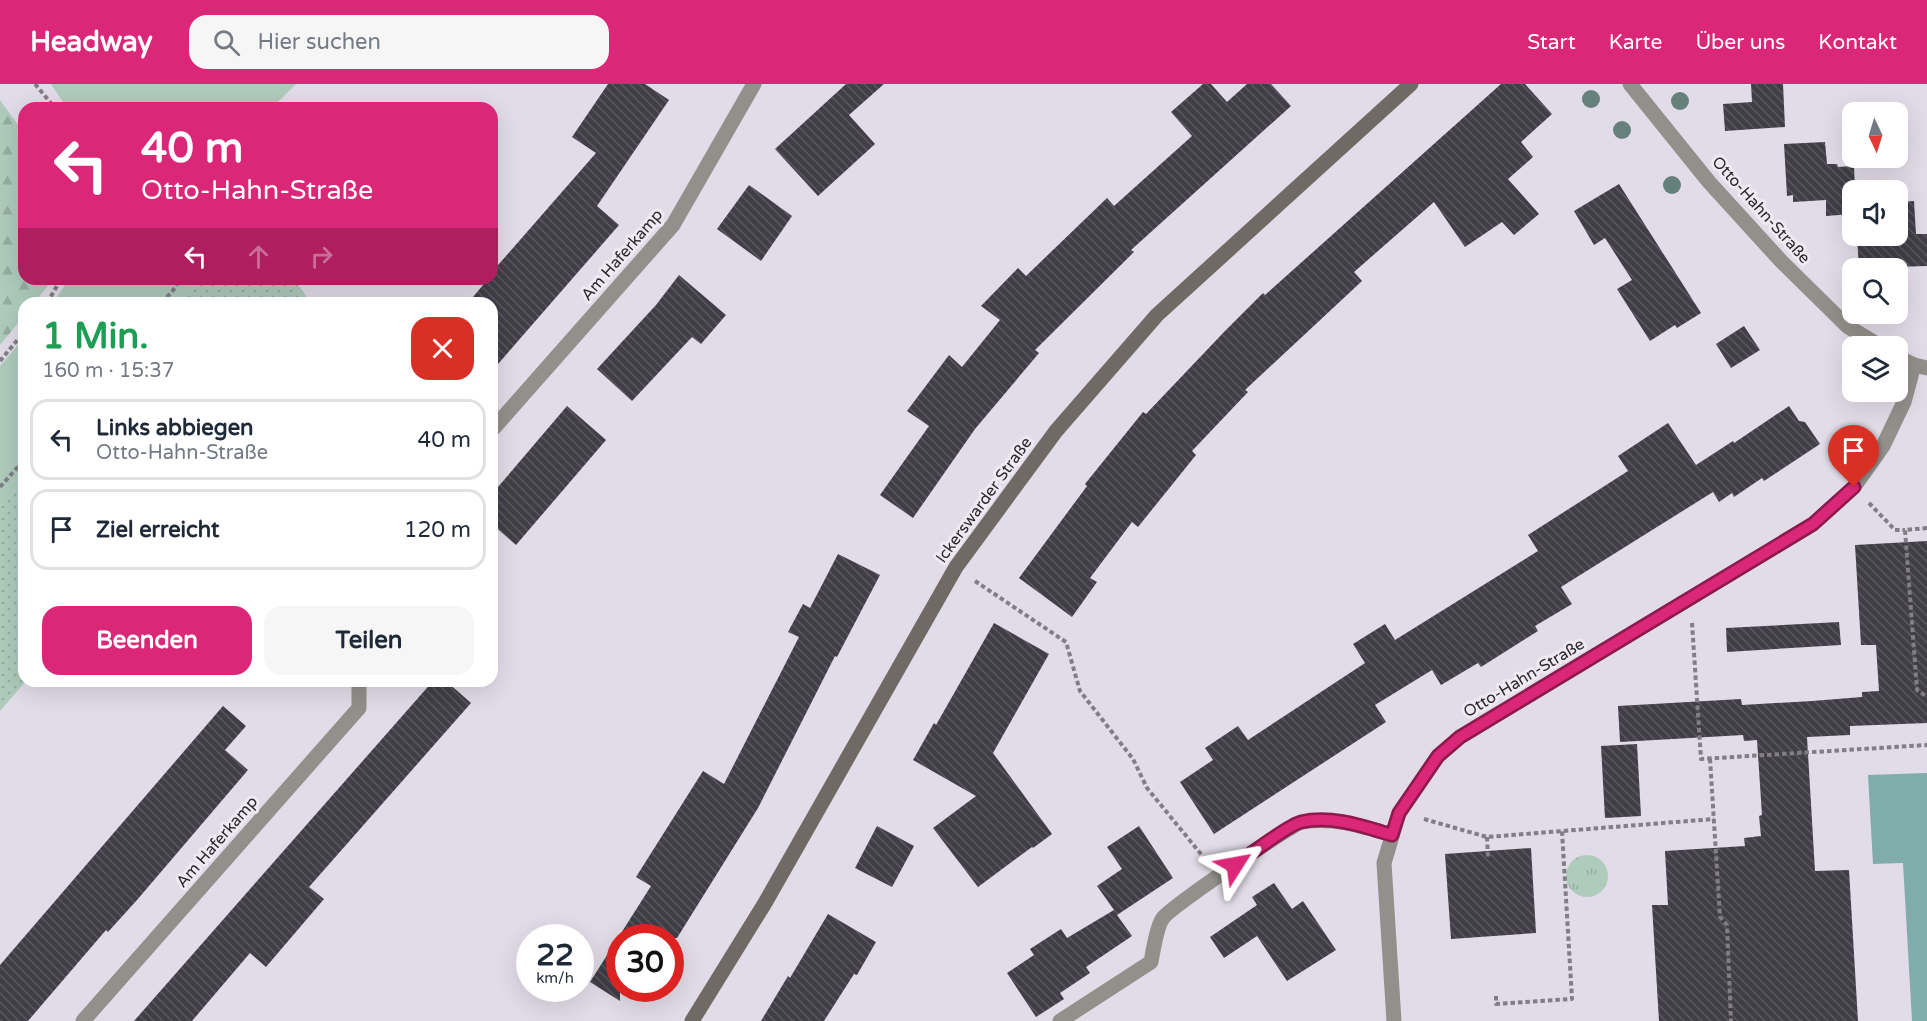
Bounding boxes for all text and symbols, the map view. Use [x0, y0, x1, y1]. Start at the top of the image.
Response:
search box [189, 15, 609, 69]
text: Headway [30, 25, 153, 59]
icon: search [210, 26, 243, 59]
text: Hier suchen [258, 29, 381, 55]
text: Start [1527, 30, 1576, 55]
text: Karte [1609, 30, 1662, 55]
text: Über uns [1695, 30, 1785, 55]
text: Kontakt [1818, 30, 1897, 55]
north arrow [1842, 102, 1908, 168]
map controls [1842, 102, 1908, 402]
text: 40 m [141, 123, 243, 174]
icon: left [42, 126, 120, 204]
street label: Otto-Hahn-Straße [1708, 152, 1814, 268]
text: Otto-Hahn-Straße [141, 174, 373, 207]
button: sound [1842, 180, 1908, 246]
street label: Am Haferkamp [577, 205, 667, 305]
icon: left [179, 240, 212, 273]
icon: ahead [242, 240, 275, 273]
icon: right [305, 240, 338, 273]
button: search [1842, 258, 1908, 324]
text: 1 Min. [42, 315, 149, 358]
button: close [411, 317, 474, 380]
button: layers [1842, 336, 1908, 402]
text: 160 m · 15:37 [42, 359, 174, 383]
text: Links abbiegen [96, 415, 254, 441]
icon: left [45, 423, 78, 456]
pin [1828, 425, 1879, 487]
text: 40 m [417, 427, 471, 453]
street label: Ickerswarder Straße [932, 433, 1036, 567]
icon: arrive [1837, 434, 1870, 467]
text: Otto-Hahn-Straße [96, 441, 268, 465]
icon: arrive [45, 513, 78, 546]
text: Ziel erreicht [96, 517, 219, 543]
text: 120 m [404, 517, 471, 543]
button: Beenden [42, 606, 252, 675]
button: Teilen [264, 606, 474, 675]
street label: Otto-Hahn-Straße [1460, 634, 1588, 722]
street label: Am Haferkamp [172, 792, 262, 892]
position arrow [1203, 833, 1267, 897]
speed limit sign: 30 [606, 924, 684, 1002]
text: 22 [536, 937, 574, 974]
text: km/h [536, 969, 574, 987]

